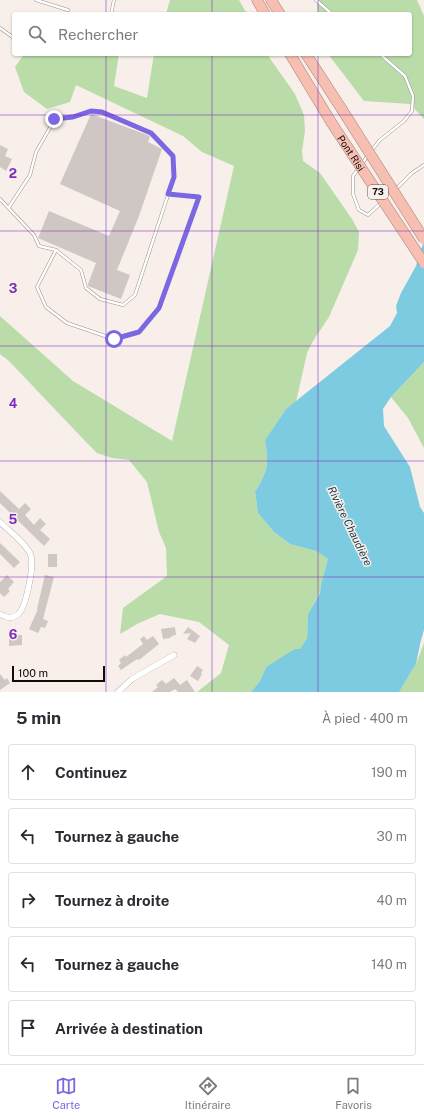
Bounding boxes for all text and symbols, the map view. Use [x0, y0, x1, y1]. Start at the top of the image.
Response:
search box [12, 12, 412, 56]
icon: search [26, 23, 48, 45]
text: Rechercher [58, 26, 138, 43]
route end [45, 110, 63, 128]
street label: Pont Risi [335, 133, 368, 173]
text: 2 [9, 166, 17, 181]
road number: 73 [368, 185, 388, 199]
text: 3 [9, 281, 18, 296]
route start [105, 330, 123, 348]
text: 4 [9, 396, 18, 411]
water label: Rivière Chaudière [326, 484, 374, 568]
text: 5 [9, 512, 18, 527]
text: 6 [9, 627, 18, 642]
scale bar [12, 664, 105, 683]
text: 100 m [18, 667, 48, 679]
text: 5 min [16, 708, 61, 728]
text: À pied · 400 m [322, 711, 408, 726]
icon: ahead [17, 761, 39, 783]
text: Continuez [55, 764, 127, 781]
text: 190 m [371, 765, 407, 780]
icon: left [17, 825, 39, 847]
text: Tournez à gauche [55, 828, 179, 845]
text: 30 m [377, 829, 407, 844]
icon: right [17, 889, 39, 911]
text: Tournez à droite [55, 892, 169, 909]
text: 40 m [376, 893, 407, 908]
icon: left [17, 953, 39, 975]
text: Tournez à gauche [55, 956, 179, 973]
text: 140 m [371, 957, 407, 972]
icon: arrive [17, 1017, 39, 1039]
text: Arrivée à destination [55, 1020, 203, 1037]
tab: Carte [52, 1075, 80, 1111]
tab: Itinéraire [185, 1075, 231, 1111]
tab: Favoris [335, 1075, 372, 1111]

